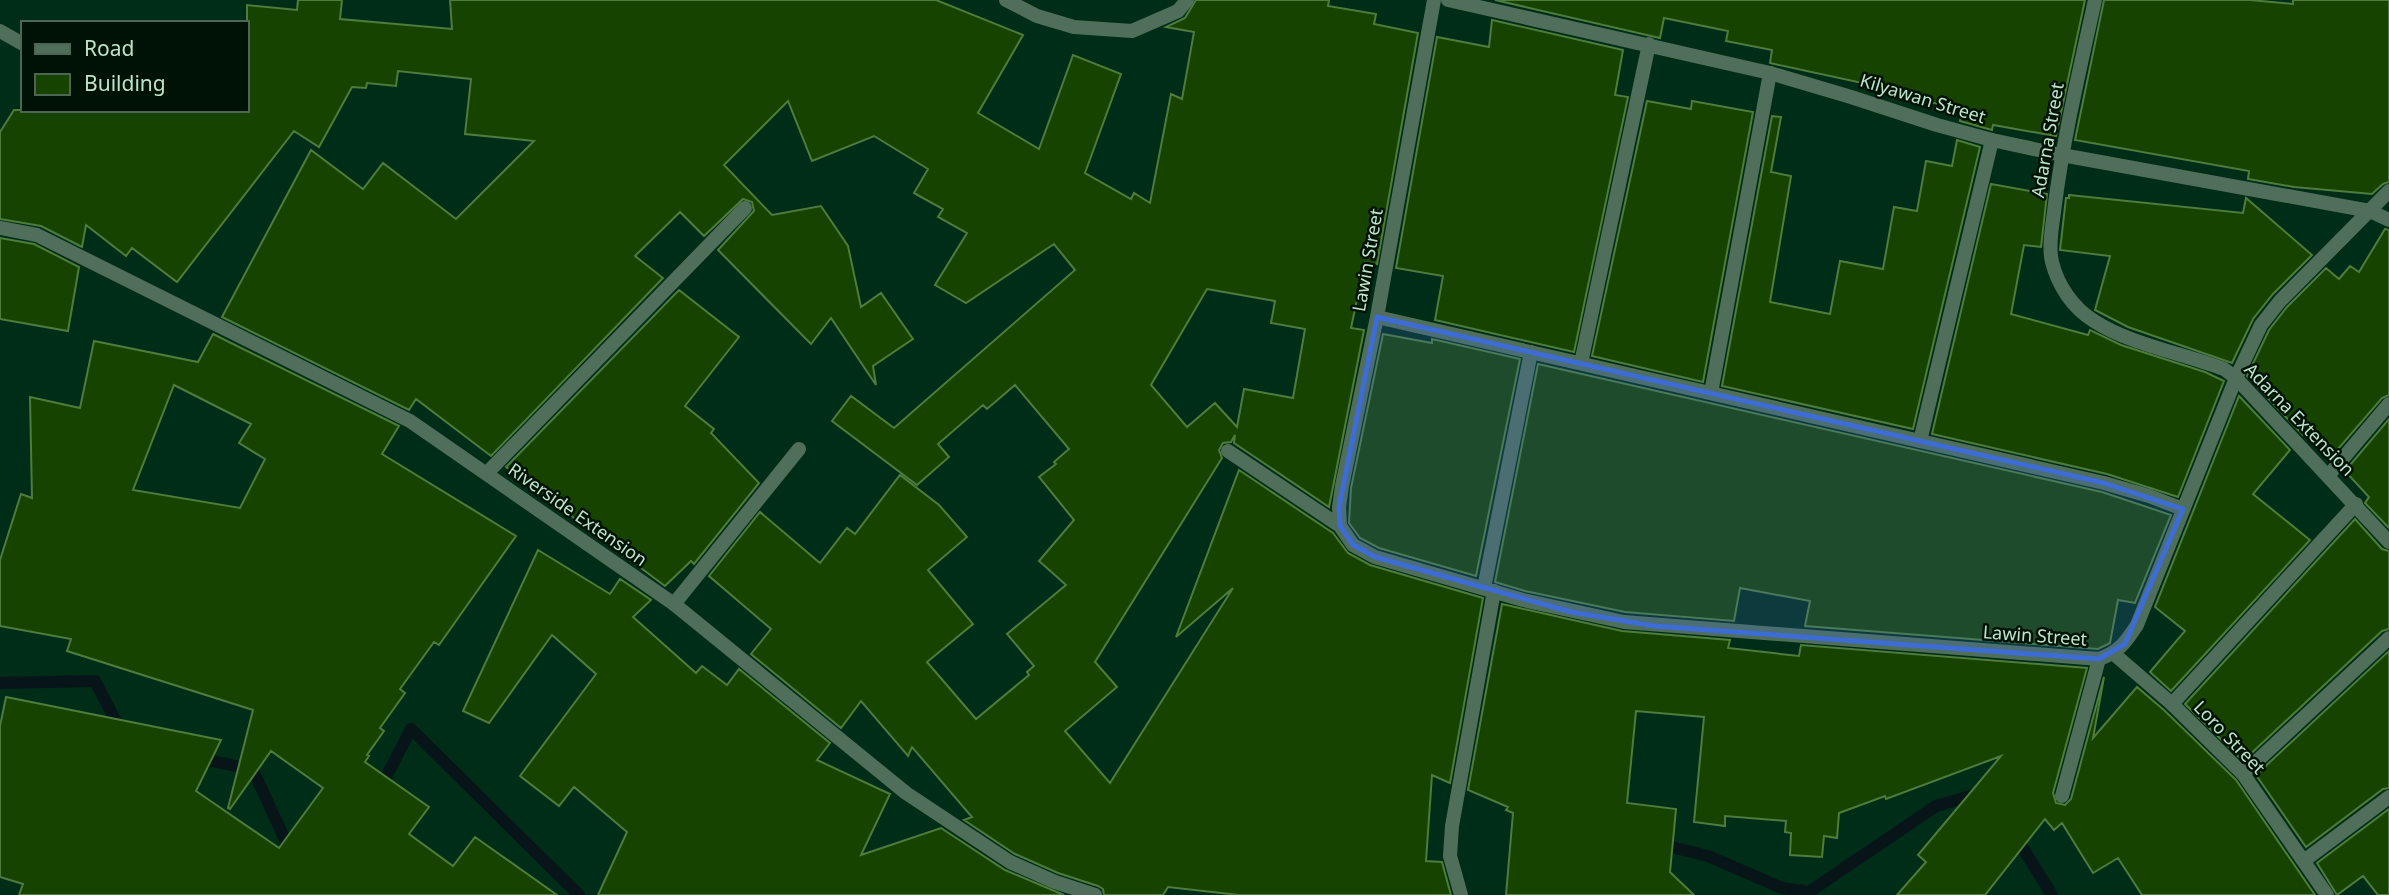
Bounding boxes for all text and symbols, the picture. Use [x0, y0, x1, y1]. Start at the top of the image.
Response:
legend [21, 21, 248, 112]
text: Road [84, 34, 134, 62]
street label: Kilyawan Street [1857, 68, 1989, 129]
text: Building [84, 69, 166, 97]
street label: Adarna Street [2025, 80, 2069, 199]
street label: Lawin Street [1346, 206, 1388, 313]
street label: Adarna Extension [2240, 357, 2360, 481]
street label: Riverside Extension [504, 457, 652, 571]
street label: Lawin Street [1982, 619, 2088, 651]
street label: Loro Street [2189, 695, 2271, 779]

